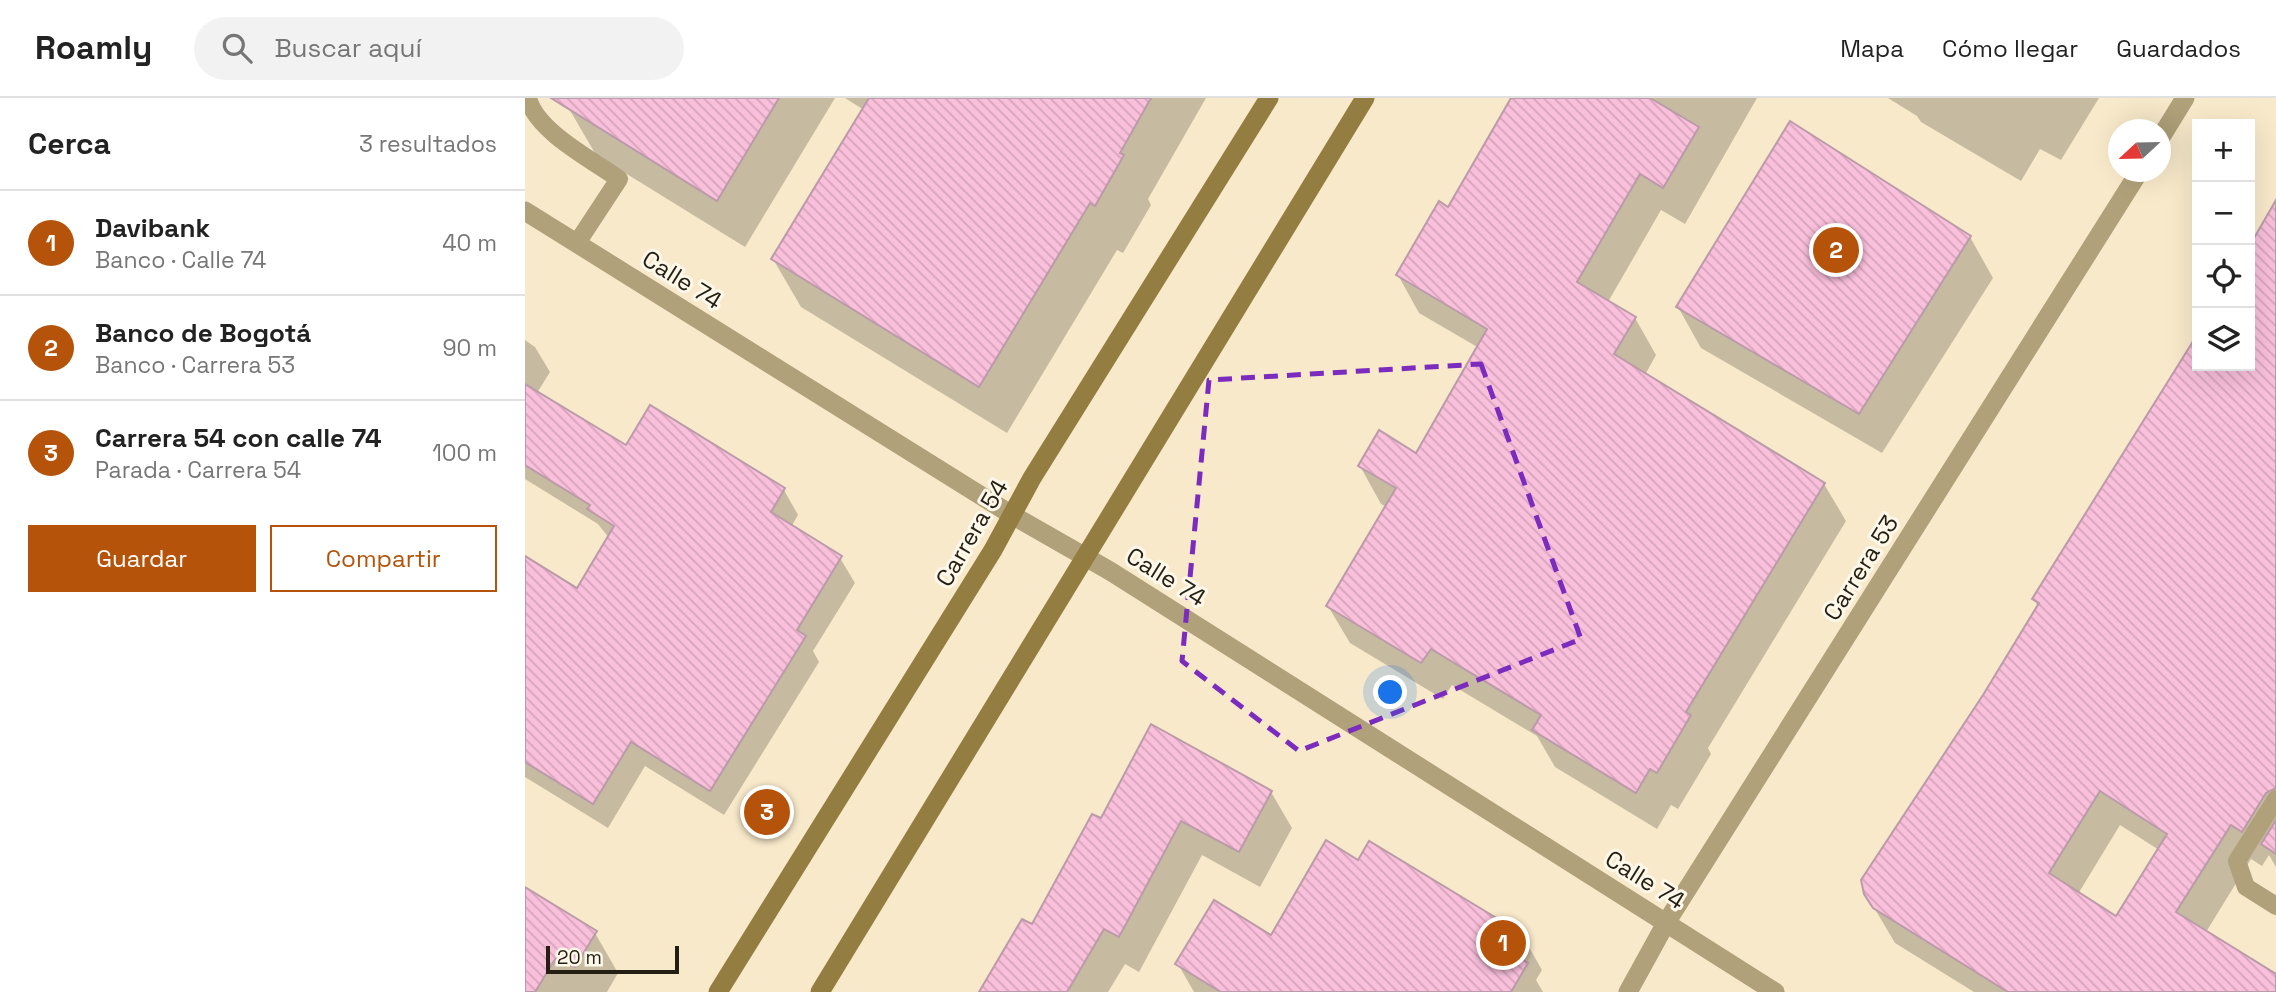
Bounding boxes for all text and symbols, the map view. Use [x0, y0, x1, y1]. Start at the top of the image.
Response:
search box [194, 17, 684, 80]
text: Roamly [35, 27, 152, 69]
icon: search [218, 29, 256, 67]
text: Buscar aquí [274, 31, 422, 65]
text: Mapa [1840, 33, 1904, 64]
text: Cómo llegar [1942, 33, 2078, 64]
text: Guardados [2116, 33, 2241, 64]
north arrow [2108, 119, 2171, 182]
map controls [2192, 119, 2255, 371]
button: + [2192, 119, 2255, 182]
text: Cerca [28, 124, 111, 163]
text: 3 resultados [359, 129, 497, 159]
button: − [2192, 182, 2255, 245]
text: Davibank [95, 211, 210, 245]
pin: 2 [1813, 224, 1859, 276]
text: 1 [46, 228, 56, 258]
text: 40 m [442, 228, 497, 258]
street label: Calle 74 [637, 243, 728, 316]
text: Banco · Calle 74 [95, 245, 266, 275]
button: locate [2192, 245, 2255, 308]
button: layers [2192, 308, 2255, 371]
text: Banco de Bogotá [95, 316, 311, 350]
text: 2 [44, 333, 58, 363]
text: 90 m [442, 333, 497, 363]
text: Banco · Carrera 53 [95, 350, 295, 380]
text: Carrera 54 con calle 74 [95, 421, 381, 455]
text: 3 [44, 438, 58, 468]
text: 100 m [432, 438, 497, 468]
text: Parada · Carrera 54 [95, 455, 301, 485]
street label: Carrera 54 [928, 473, 1015, 592]
street label: Carrera 53 [1816, 509, 1905, 626]
button: Guardar [28, 525, 256, 592]
button: Compartir [270, 525, 497, 592]
street label: Calle 74 [1121, 540, 1212, 613]
your location [1373, 675, 1407, 709]
pin: 3 [744, 786, 790, 838]
street label: Calle 74 [1600, 843, 1691, 916]
pin: 1 [1480, 917, 1526, 969]
scale bar [546, 943, 679, 975]
text: 20 m [557, 945, 602, 970]

